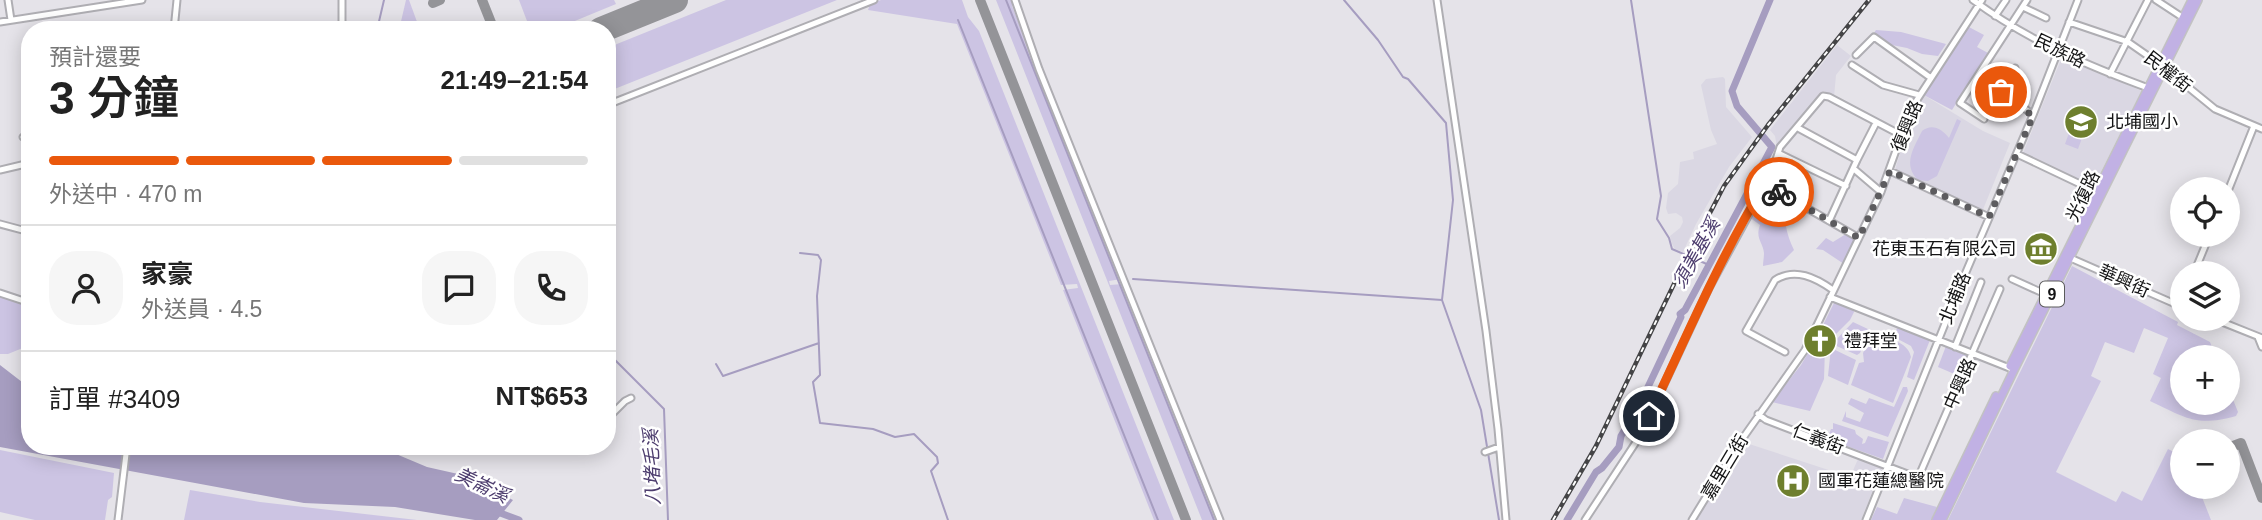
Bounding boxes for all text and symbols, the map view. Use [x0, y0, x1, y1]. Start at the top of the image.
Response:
street label: 民族路 [2031, 30, 2089, 72]
text: 預計還要 [49, 44, 141, 70]
street label: 民權街 [2141, 47, 2195, 97]
pin [1971, 62, 2031, 122]
text: 21:49–21:54 [441, 65, 588, 95]
text: 3 分鐘 [49, 72, 179, 124]
icon: bag [1982, 73, 2020, 111]
street label: 復興路 [1888, 97, 1926, 155]
school or university icon: 北埔國小 [2062, 103, 2100, 141]
place label: 北埔國小 [2106, 112, 2178, 132]
courier [1744, 157, 1814, 227]
street label: 光復路 [2062, 167, 2104, 225]
icon: bike [1760, 173, 1798, 211]
map controls [2170, 177, 2240, 499]
button: locate [2170, 177, 2240, 247]
text: 外送中 · 470 m [49, 181, 202, 207]
water label: 須美基溪 [1668, 212, 1725, 291]
museum icon: 花東玉石有限公司 [2022, 230, 2060, 268]
place label: 花東玉石有限公司 [1872, 239, 2016, 259]
button: person [49, 251, 123, 325]
button: chat [422, 251, 496, 325]
button: phone [514, 251, 588, 325]
text: 家豪 [141, 259, 193, 289]
street label: 華興街 [2095, 261, 2153, 301]
button: layers [2170, 261, 2240, 331]
street label: 北埔路 [1936, 269, 1974, 327]
road number: 9 [2040, 282, 2064, 306]
text: 外送員 · 4.5 [141, 296, 262, 322]
church icon: 禮拜堂 [1801, 322, 1839, 360]
place label: 禮拜堂 [1844, 331, 1898, 351]
button: + [2170, 345, 2240, 415]
street label: 中興路 [1940, 355, 1980, 413]
text: NT$653 [496, 381, 588, 411]
text: 訂單 #3409 [49, 384, 181, 414]
pin [1619, 386, 1679, 446]
icon: home [1630, 397, 1668, 435]
street label: 仁義街 [1789, 420, 1847, 458]
water label: 八堵毛溪 [640, 426, 664, 505]
button: − [2170, 429, 2240, 499]
street label: 嘉里三街 [1698, 431, 1752, 503]
hospital icon: 國軍花蓮總醫院 [1774, 462, 1812, 500]
water label: 美崙溪 [452, 463, 515, 508]
place label: 國軍花蓮總醫院 [1818, 471, 1944, 491]

